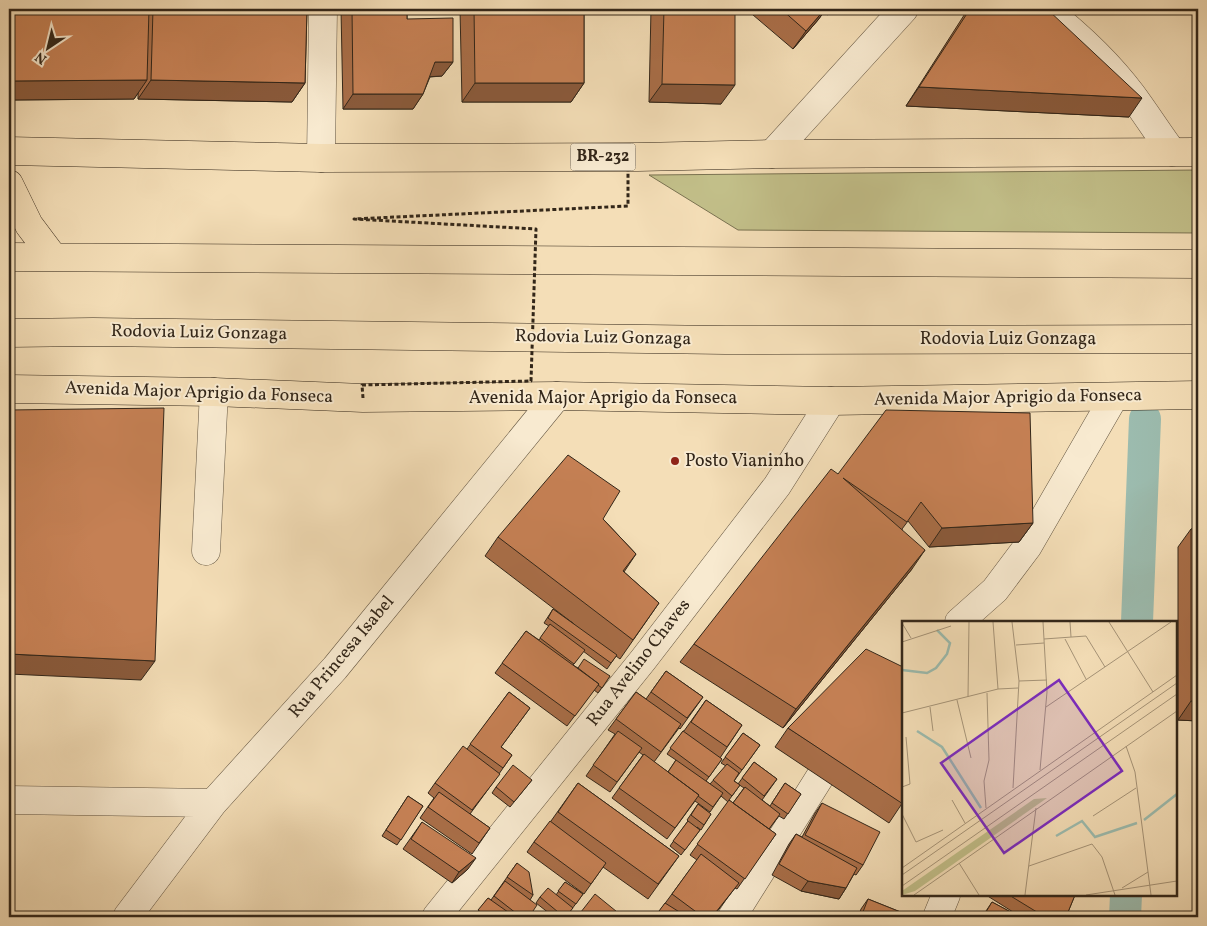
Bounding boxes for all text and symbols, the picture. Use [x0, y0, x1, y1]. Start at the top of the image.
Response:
north arrow [22, 22, 72, 72]
text: N [32, 47, 51, 68]
road number: BR-232 [570, 144, 636, 170]
street label: Rodovia Luiz Gonzaga [111, 319, 287, 347]
street label: Rodovia Luiz Gonzaga [515, 324, 691, 352]
street label: Rodovia Luiz Gonzaga [920, 327, 1096, 352]
street label: Avenida Major Aprigio da Fonseca [64, 376, 334, 410]
street label: Avenida Major Aprigio da Fonseca [874, 383, 1142, 413]
street label: Avenida Major Aprigio da Fonseca [469, 386, 737, 411]
place label: Posto Vianinho [685, 449, 804, 474]
marker: Posto Vianinho [669, 455, 681, 467]
street label: Rua Princesa Isabel [283, 590, 401, 724]
street label: Rua Avelino Chaves [581, 594, 697, 732]
inset map [902, 621, 1177, 896]

